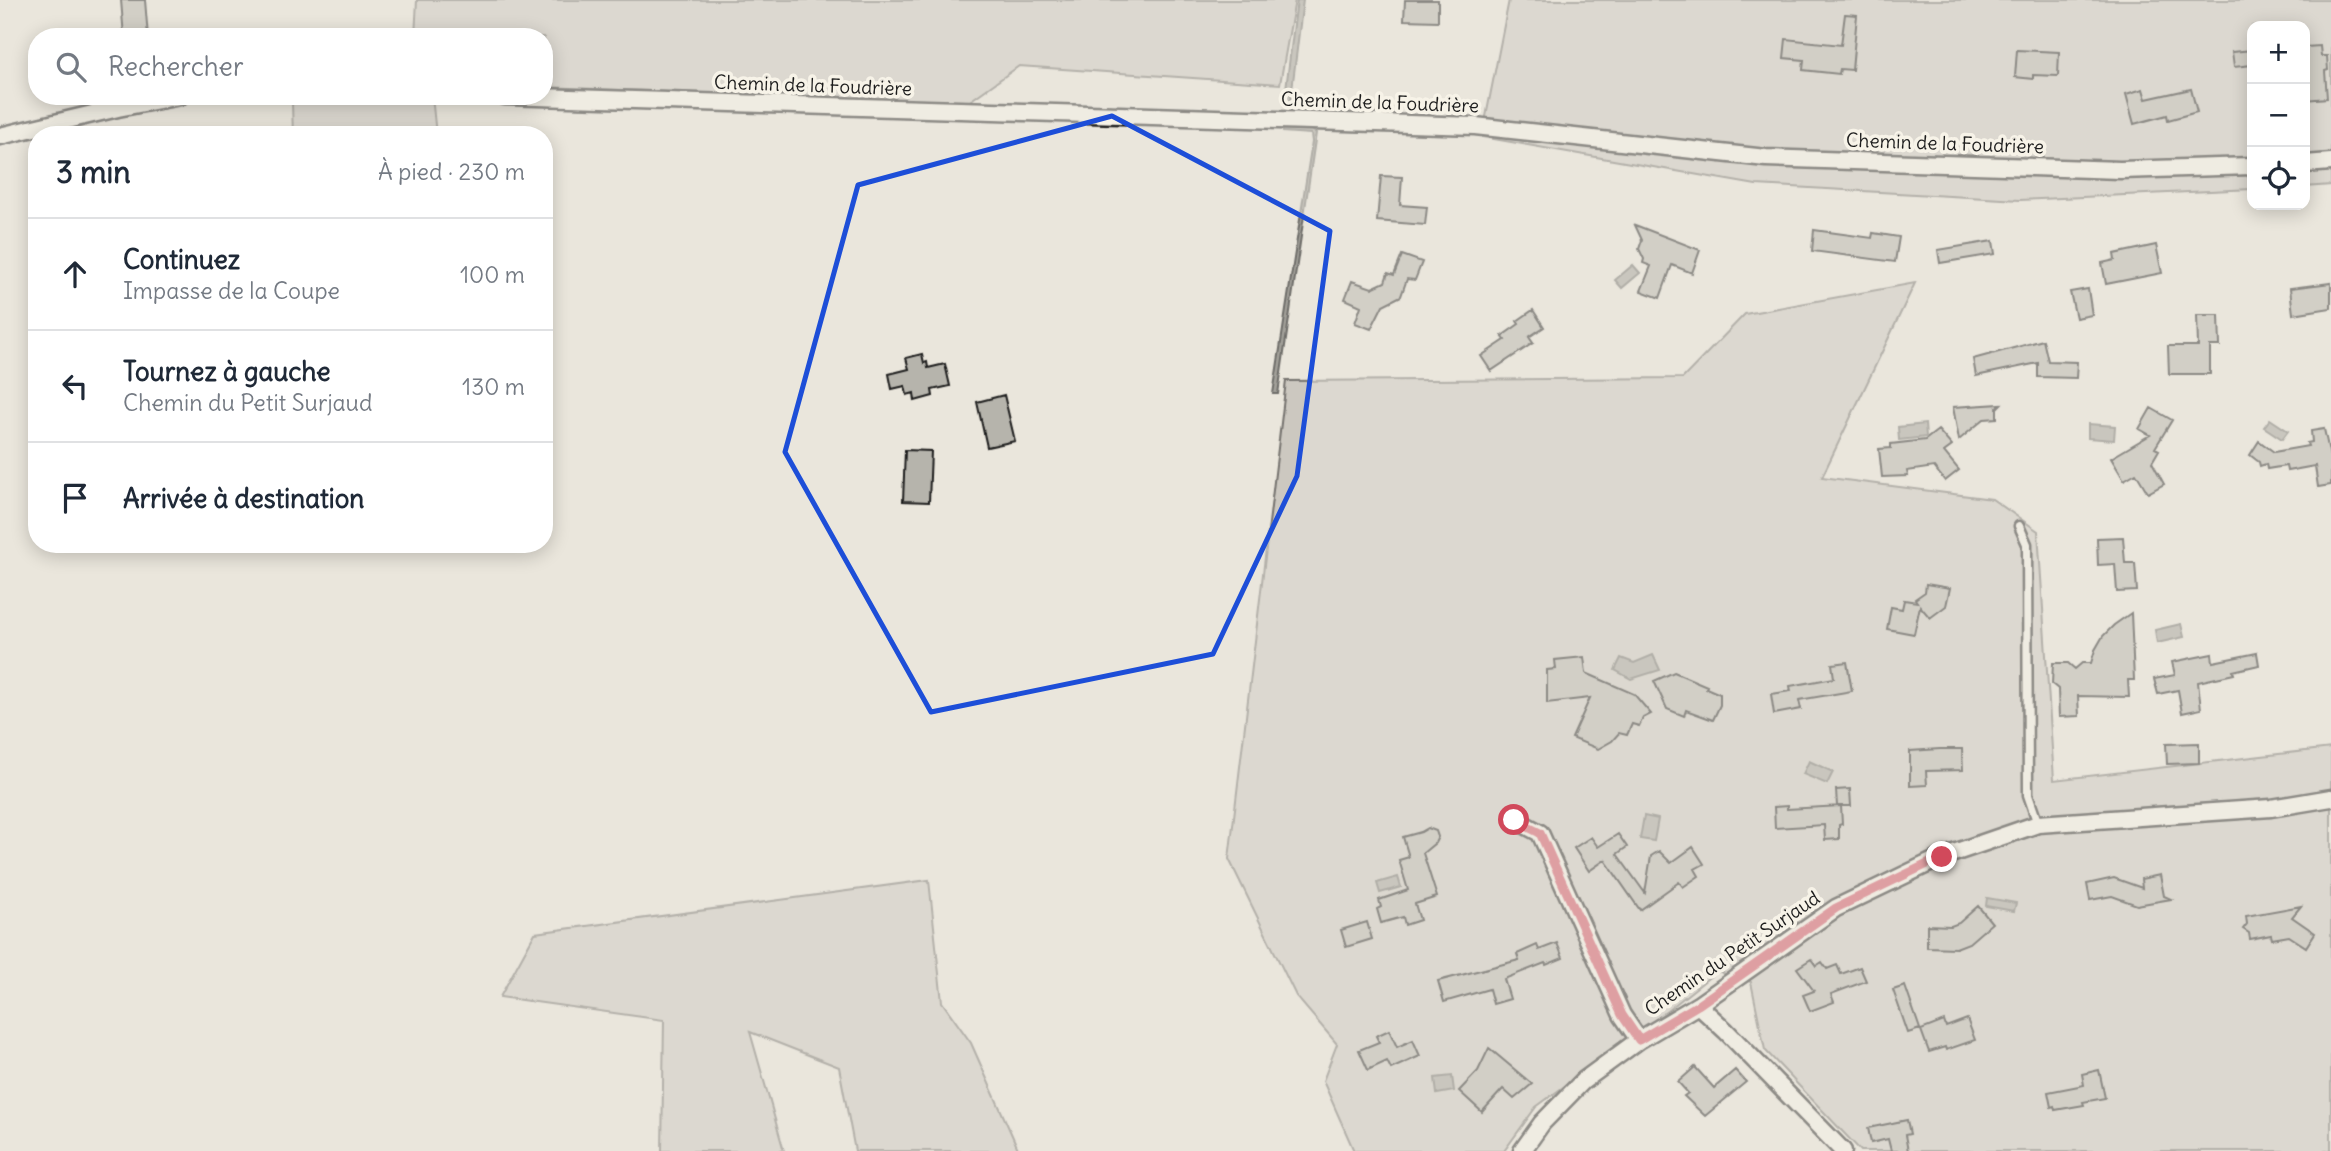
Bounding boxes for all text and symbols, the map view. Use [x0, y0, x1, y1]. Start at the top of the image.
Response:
map controls [2247, 21, 2310, 210]
button: + [2247, 21, 2310, 84]
search box [28, 28, 553, 105]
icon: search [52, 48, 90, 86]
text: Rechercher [108, 50, 244, 83]
street label: Chemin de la Foudrière [714, 70, 912, 100]
button: − [2247, 84, 2310, 147]
street label: Chemin de la Foudrière [1281, 87, 1479, 117]
street label: Chemin de la Foudrière [1846, 128, 2044, 158]
button: locate [2247, 147, 2310, 210]
text: 3 min [56, 153, 131, 191]
text: À pied · 230 m [378, 157, 525, 186]
text: Continuez [123, 243, 240, 276]
icon: ahead [56, 255, 94, 293]
text: 100 m [460, 260, 525, 289]
text: Impasse de la Coupe [123, 276, 340, 305]
text: Tournez à gauche [123, 355, 331, 388]
icon: left [56, 367, 94, 405]
text: 130 m [462, 372, 525, 401]
text: Chemin du Petit Surjaud [123, 388, 372, 417]
icon: arrive [56, 479, 94, 517]
text: Arrivée à destination [123, 482, 364, 515]
route start [1498, 804, 1529, 835]
route end [1926, 841, 1957, 872]
street label: Chemin du Petit Surjaud [1640, 885, 1824, 1021]

